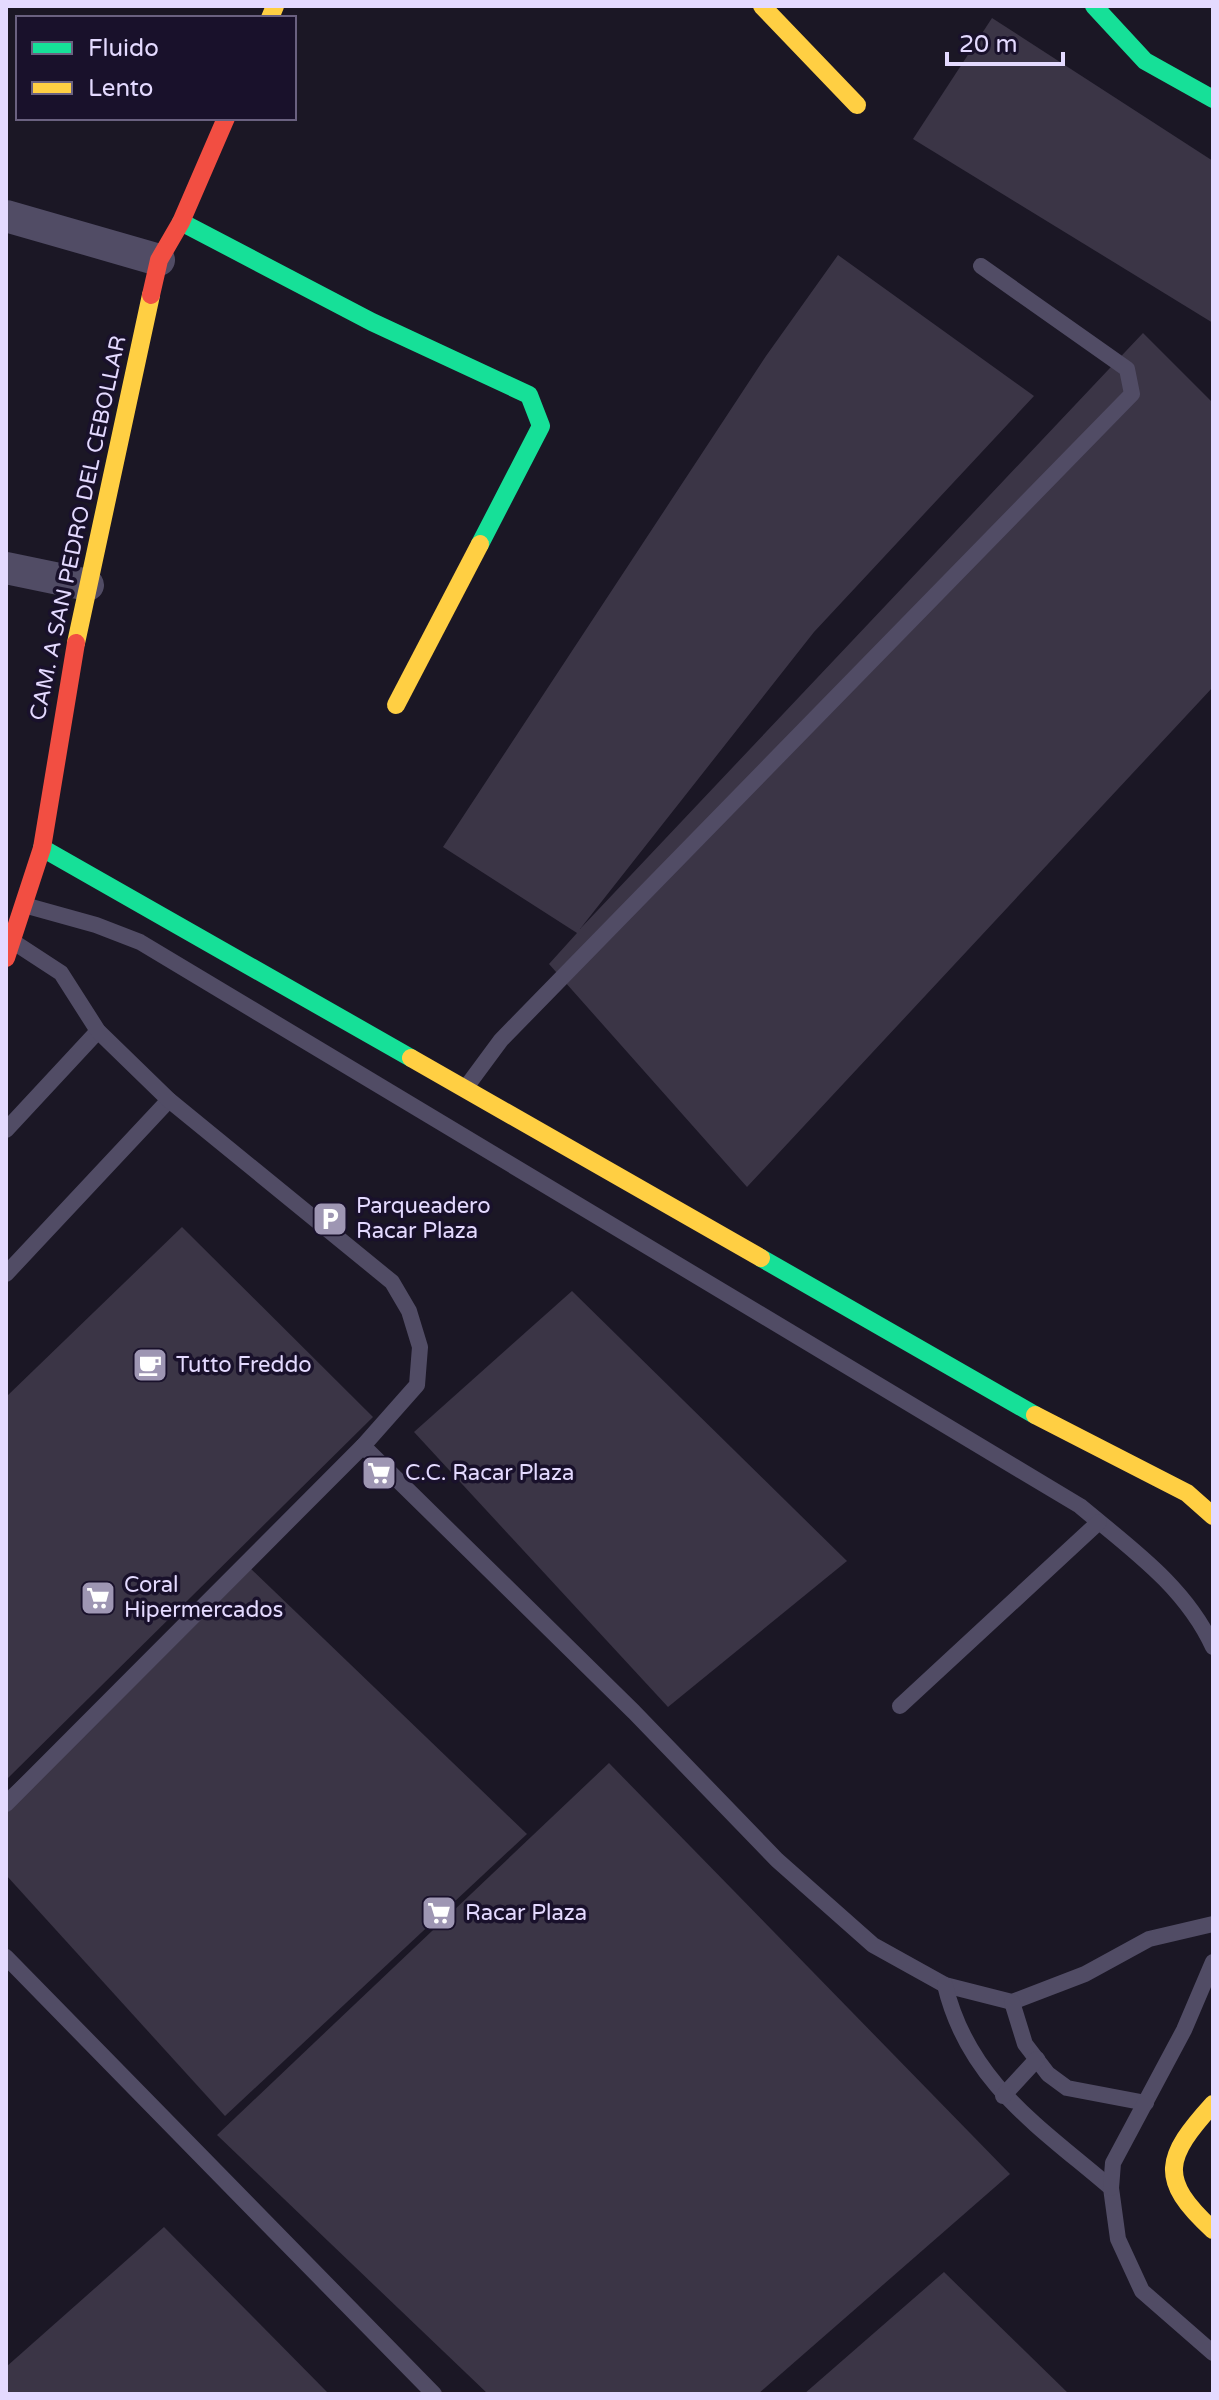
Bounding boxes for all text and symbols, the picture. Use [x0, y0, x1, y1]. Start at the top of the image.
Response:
legend [16, 16, 296, 120]
scale bar [947, 16, 1063, 66]
text: 20 m [959, 30, 1017, 59]
text: Fluido [88, 34, 159, 63]
text: Lento [88, 74, 153, 103]
street label: CAM. A SAN PEDRO DEL CEBOLLAR [24, 333, 132, 723]
place label: Parqueadero Racar Plaza [356, 1193, 491, 1244]
parking icon: Parqueadero Racar Plaza [311, 1200, 349, 1238]
cafe icon: Tutto Freddo [131, 1346, 169, 1384]
place label: Tutto Freddo [176, 1352, 312, 1378]
supermarket icon: C.C. Racar Plaza [360, 1454, 398, 1492]
place label: C.C. Racar Plaza [405, 1460, 574, 1486]
place label: Coral Hipermercados [124, 1572, 283, 1623]
supermarket icon: Coral Hipermercados [79, 1579, 117, 1617]
supermarket icon: Racar Plaza [420, 1894, 458, 1932]
place label: Racar Plaza [465, 1900, 587, 1926]

